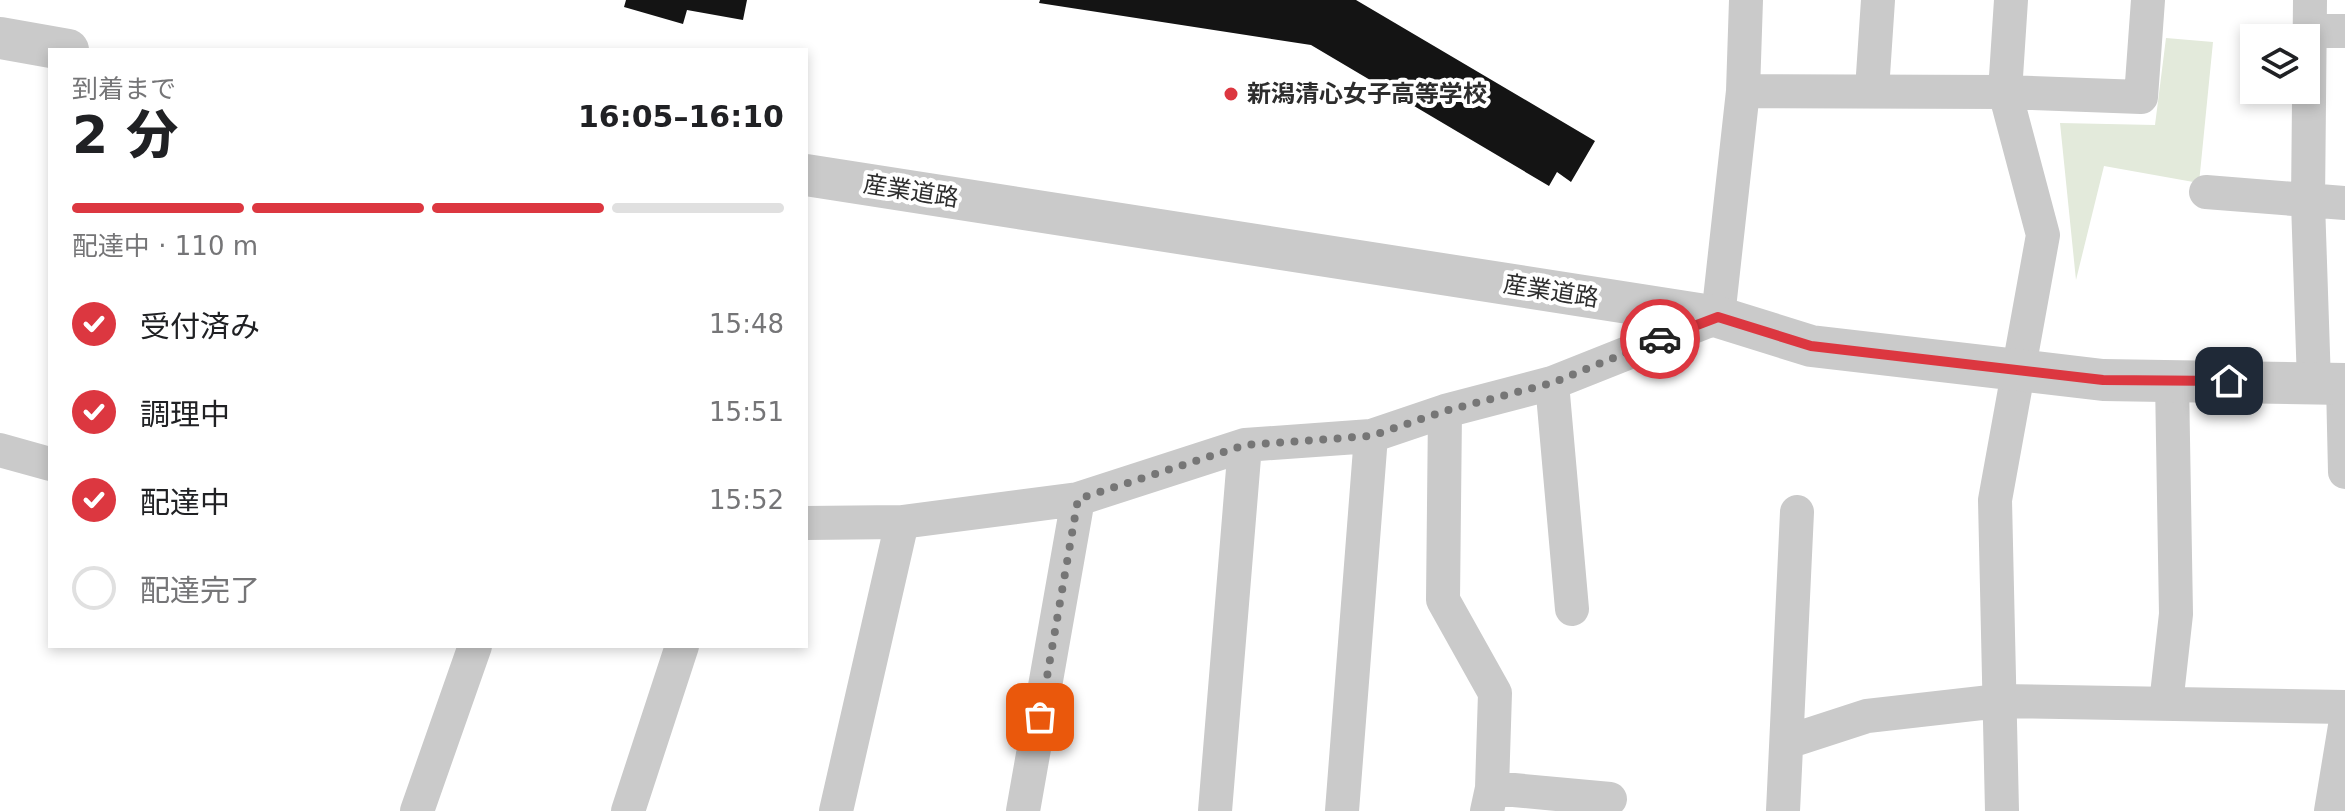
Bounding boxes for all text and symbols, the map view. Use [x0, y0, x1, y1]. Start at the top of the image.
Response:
map controls [2240, 24, 2320, 104]
button: layers [2240, 24, 2320, 104]
text: 到着まで [72, 74, 176, 104]
place label: 新潟清心女子高等学校 [1247, 80, 1487, 108]
marker: 新潟清心女子高等学校 [1222, 85, 1240, 103]
text: 16:05–16:10 [578, 99, 784, 134]
text: 2 分 [72, 105, 178, 165]
street label: 産業道路 [861, 170, 961, 212]
text: 配達中 · 110 m [72, 231, 258, 261]
street label: 産業道路 [1501, 270, 1601, 312]
courier [1620, 299, 1700, 379]
icon: check [72, 302, 116, 346]
text: 受付済み [140, 309, 260, 344]
text: 15:48 [709, 309, 784, 339]
icon: car [1638, 317, 1682, 361]
pin [2195, 347, 2263, 415]
icon: home [2207, 359, 2251, 403]
icon: check [72, 390, 116, 434]
text: 調理中 [140, 397, 230, 432]
text: 15:51 [709, 397, 784, 427]
icon: check [72, 478, 116, 522]
text: 配達中 [140, 485, 230, 520]
text: 15:52 [709, 485, 784, 515]
text: 配達完了 [140, 573, 260, 608]
pin [1006, 683, 1074, 751]
icon: bag [1018, 695, 1062, 739]

